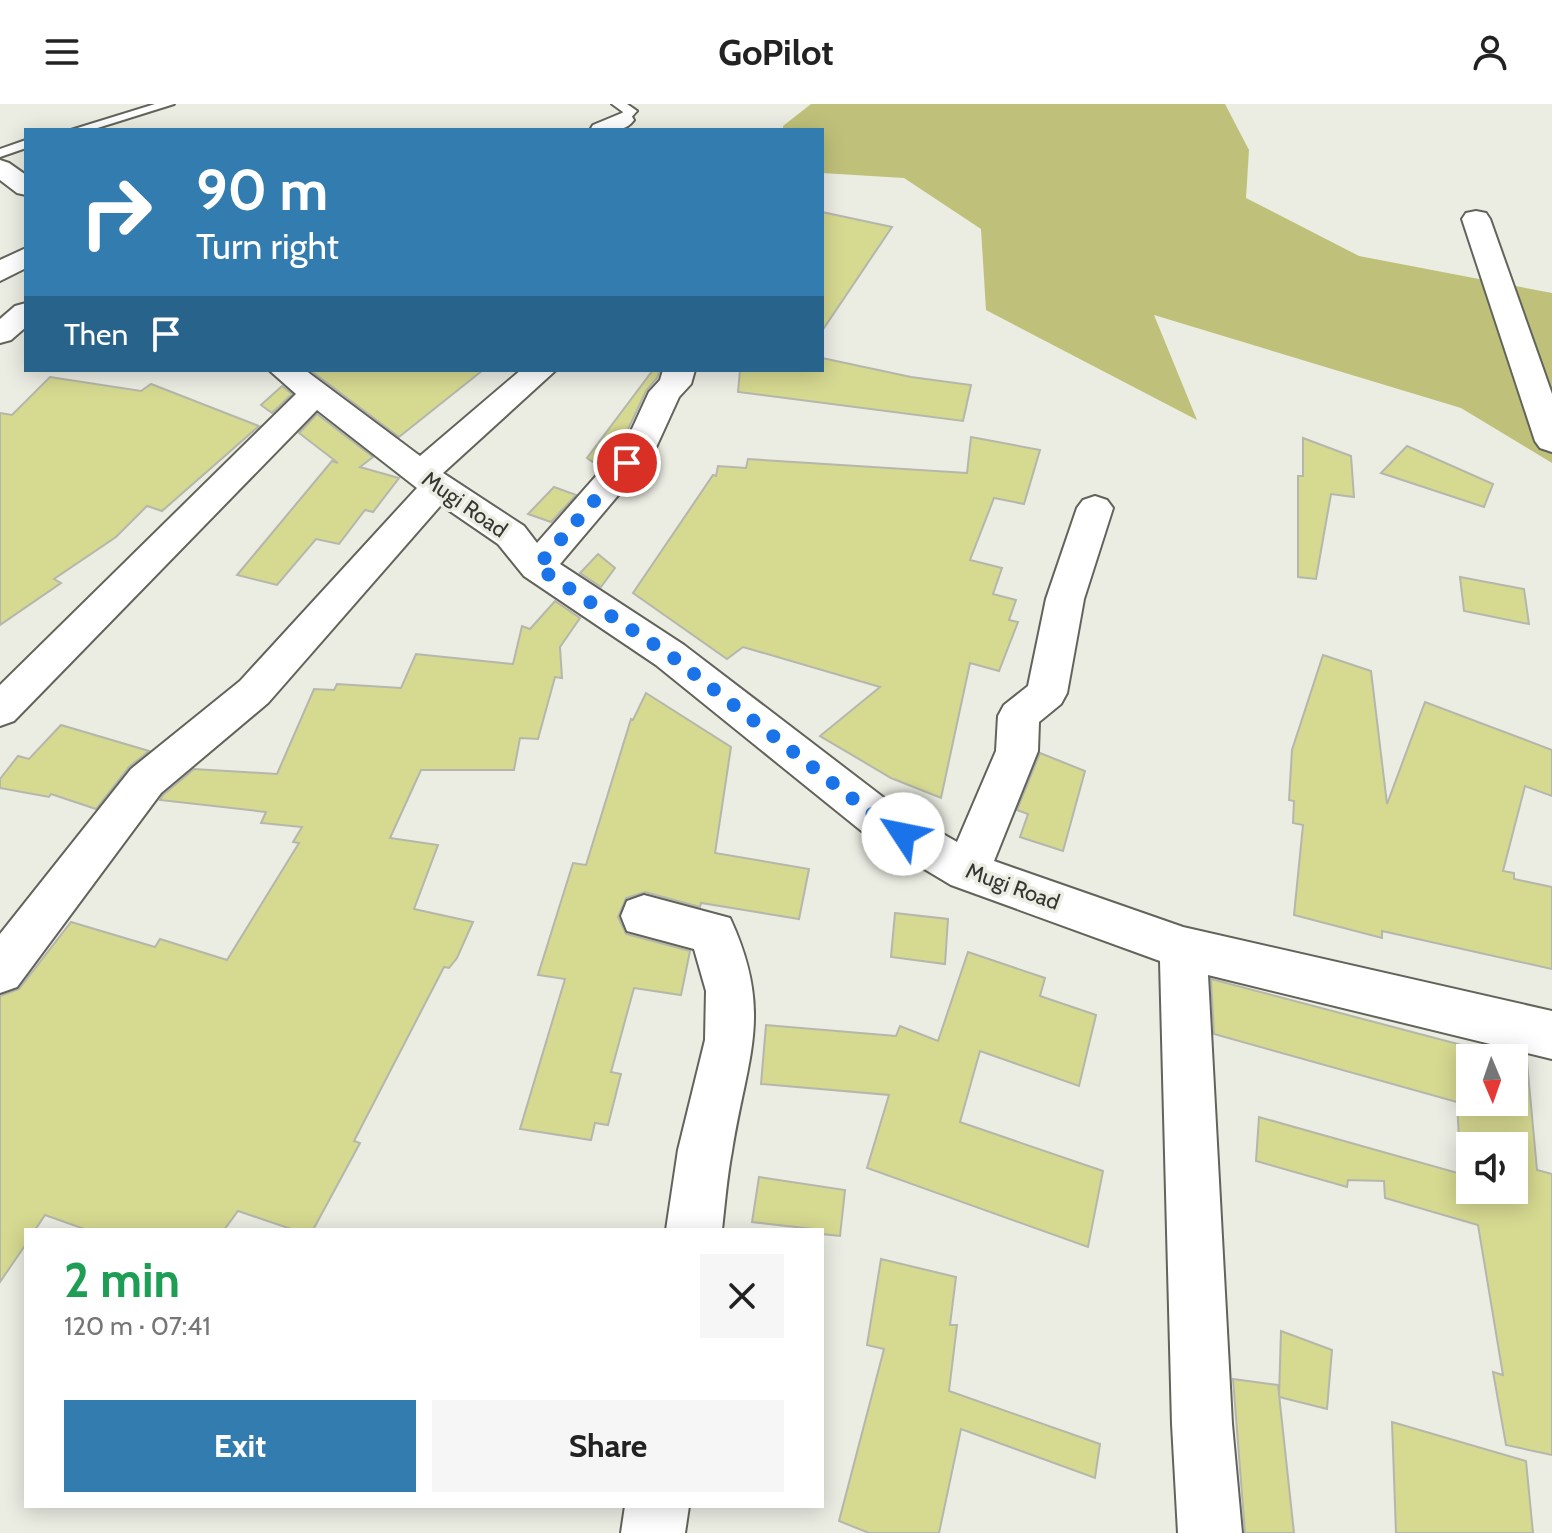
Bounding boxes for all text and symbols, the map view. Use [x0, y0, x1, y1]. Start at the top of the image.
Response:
icon: menu [40, 30, 84, 74]
text: GoPilot [718, 30, 834, 74]
icon: person [1468, 30, 1512, 74]
text: 90 m [196, 156, 328, 224]
icon: right [64, 160, 168, 264]
text: Turn right [196, 224, 339, 268]
icon: arrive [144, 312, 188, 356]
text: Then [64, 316, 128, 353]
pin [593, 429, 661, 497]
icon: arrive [605, 441, 649, 485]
street label: Mugi Road [417, 465, 513, 544]
position arrow [861, 792, 945, 876]
street label: Mugi Road [962, 857, 1063, 916]
north arrow [1456, 1044, 1528, 1116]
map controls [1456, 1044, 1528, 1204]
button: sound [1456, 1132, 1528, 1204]
text: 2 min [64, 1251, 180, 1309]
button: close [700, 1254, 784, 1338]
text: 120 m · 07:41 [64, 1310, 211, 1342]
button: Exit [64, 1400, 416, 1492]
button: Share [432, 1400, 784, 1492]

